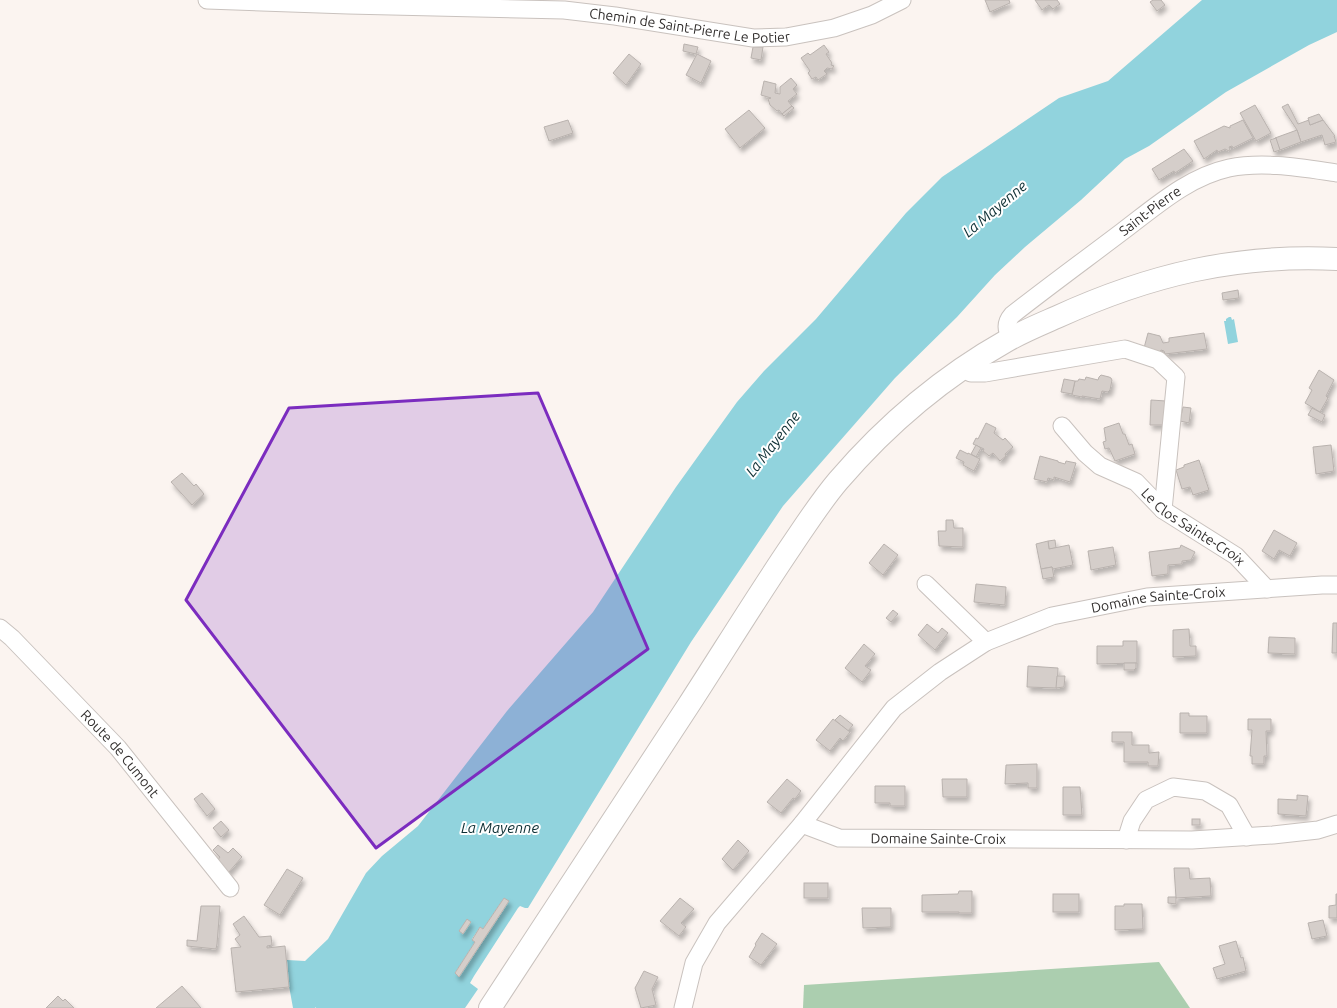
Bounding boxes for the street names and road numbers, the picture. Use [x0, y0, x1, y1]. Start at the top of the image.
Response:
street label: Chemin de Saint-Pierre Le Potier [588, 5, 792, 46]
street label: Saint-Pierre [1116, 183, 1184, 239]
street label: Le Clos Sainte-Croix [1138, 485, 1249, 569]
street label: Domaine Sainte-Croix [1090, 584, 1226, 616]
street label: Route de Cumont [78, 707, 163, 801]
street label: Domaine Sainte-Croix [871, 830, 1006, 847]

